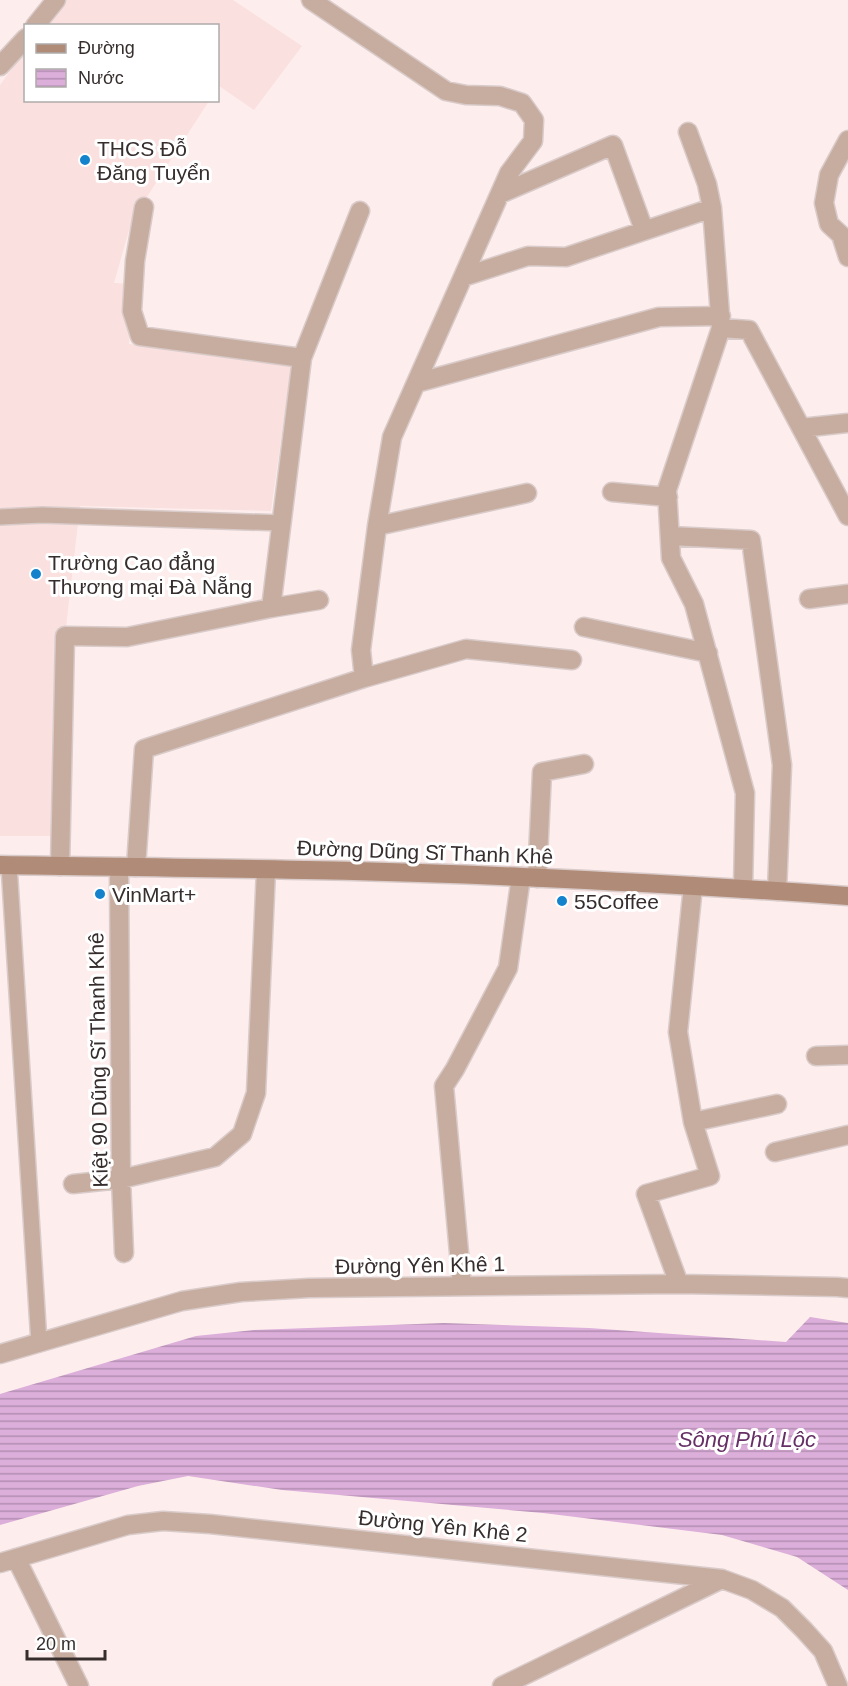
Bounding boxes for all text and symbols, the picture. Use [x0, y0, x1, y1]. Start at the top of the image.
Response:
legend [24, 24, 219, 102]
text: Đường [78, 38, 135, 58]
text: Nước [78, 68, 124, 88]
place label: THCS Đỗ Đăng Tuyển [97, 137, 210, 184]
marker: THCS Đỗ Đăng Tuyển [78, 153, 92, 167]
place label: Trường Cao đẳng Thương mại Đà Nẵng [48, 551, 252, 598]
marker: Trường Cao đẳng Thương mại Đà Nẵng [29, 567, 43, 581]
street label: Đường Dũng Sĩ Thanh Khê [297, 836, 553, 868]
place label: VinMart+ [112, 883, 196, 906]
marker: VinMart+ [93, 887, 107, 901]
place label: 55Coffee [574, 890, 659, 913]
marker: 55Coffee [555, 894, 569, 908]
street label: Kiệt 90 Dũng Sĩ Thanh Khê [84, 932, 112, 1188]
street label: Đường Yên Khê 1 [335, 1252, 505, 1278]
water label: Sông Phú Lộc [678, 1427, 816, 1452]
street label: Đường Yên Khê 2 [357, 1506, 529, 1546]
scale bar [27, 1623, 105, 1661]
text: 20 m [36, 1634, 76, 1654]

